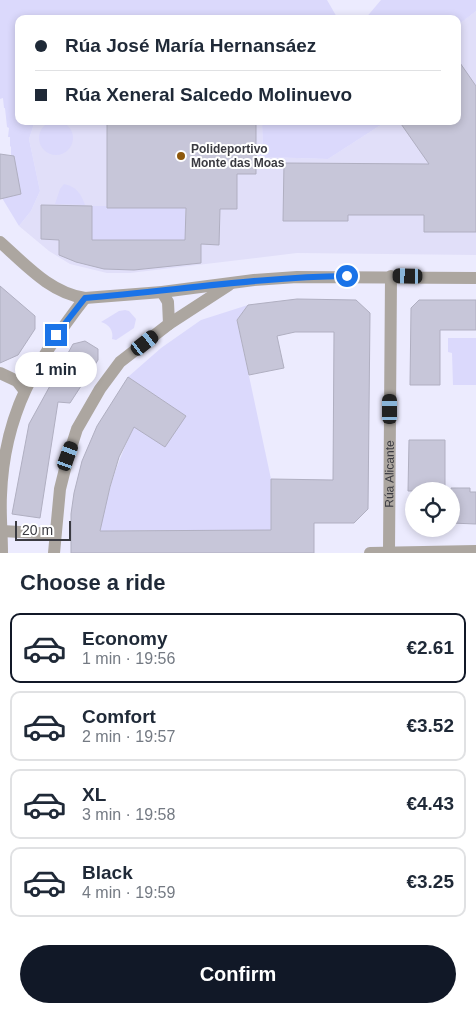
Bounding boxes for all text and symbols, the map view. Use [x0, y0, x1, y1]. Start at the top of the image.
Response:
text: Rúa José María Hernansáez [65, 35, 316, 56]
text: Rúa Xeneral Salcedo Molinuevo [65, 84, 352, 105]
place label: Polideportivo Monte das Moas [191, 142, 285, 170]
marker: Polideportivo Monte das Moas [175, 150, 187, 162]
route start [336, 265, 358, 287]
car [392, 268, 423, 284]
route end [45, 324, 67, 346]
car [128, 328, 161, 358]
callout: 1 min [15, 352, 97, 388]
text: 1 min [35, 361, 77, 378]
car [382, 394, 397, 424]
car [55, 439, 80, 473]
street label: Rúa Alicante [382, 440, 397, 508]
map controls [405, 482, 460, 537]
button: locate [405, 482, 460, 537]
scale bar [15, 518, 71, 541]
text: 20 m [22, 522, 53, 538]
text: Choose a ride [20, 570, 165, 595]
icon: car [22, 626, 67, 671]
text: Economy [82, 628, 168, 649]
text: €2.61 [406, 637, 454, 658]
text: 1 min · 19:56 [82, 650, 175, 667]
icon: car [22, 704, 67, 749]
text: Comfort [82, 706, 156, 727]
text: €3.52 [406, 715, 454, 736]
text: 2 min · 19:57 [82, 728, 175, 745]
icon: car [22, 782, 67, 827]
text: XL [82, 784, 106, 805]
text: €4.43 [406, 793, 454, 814]
text: 3 min · 19:58 [82, 806, 175, 823]
icon: car [22, 860, 67, 905]
text: Black [82, 862, 133, 883]
text: €3.25 [406, 871, 454, 892]
text: 4 min · 19:59 [82, 884, 175, 901]
button: Confirm [20, 945, 456, 1003]

